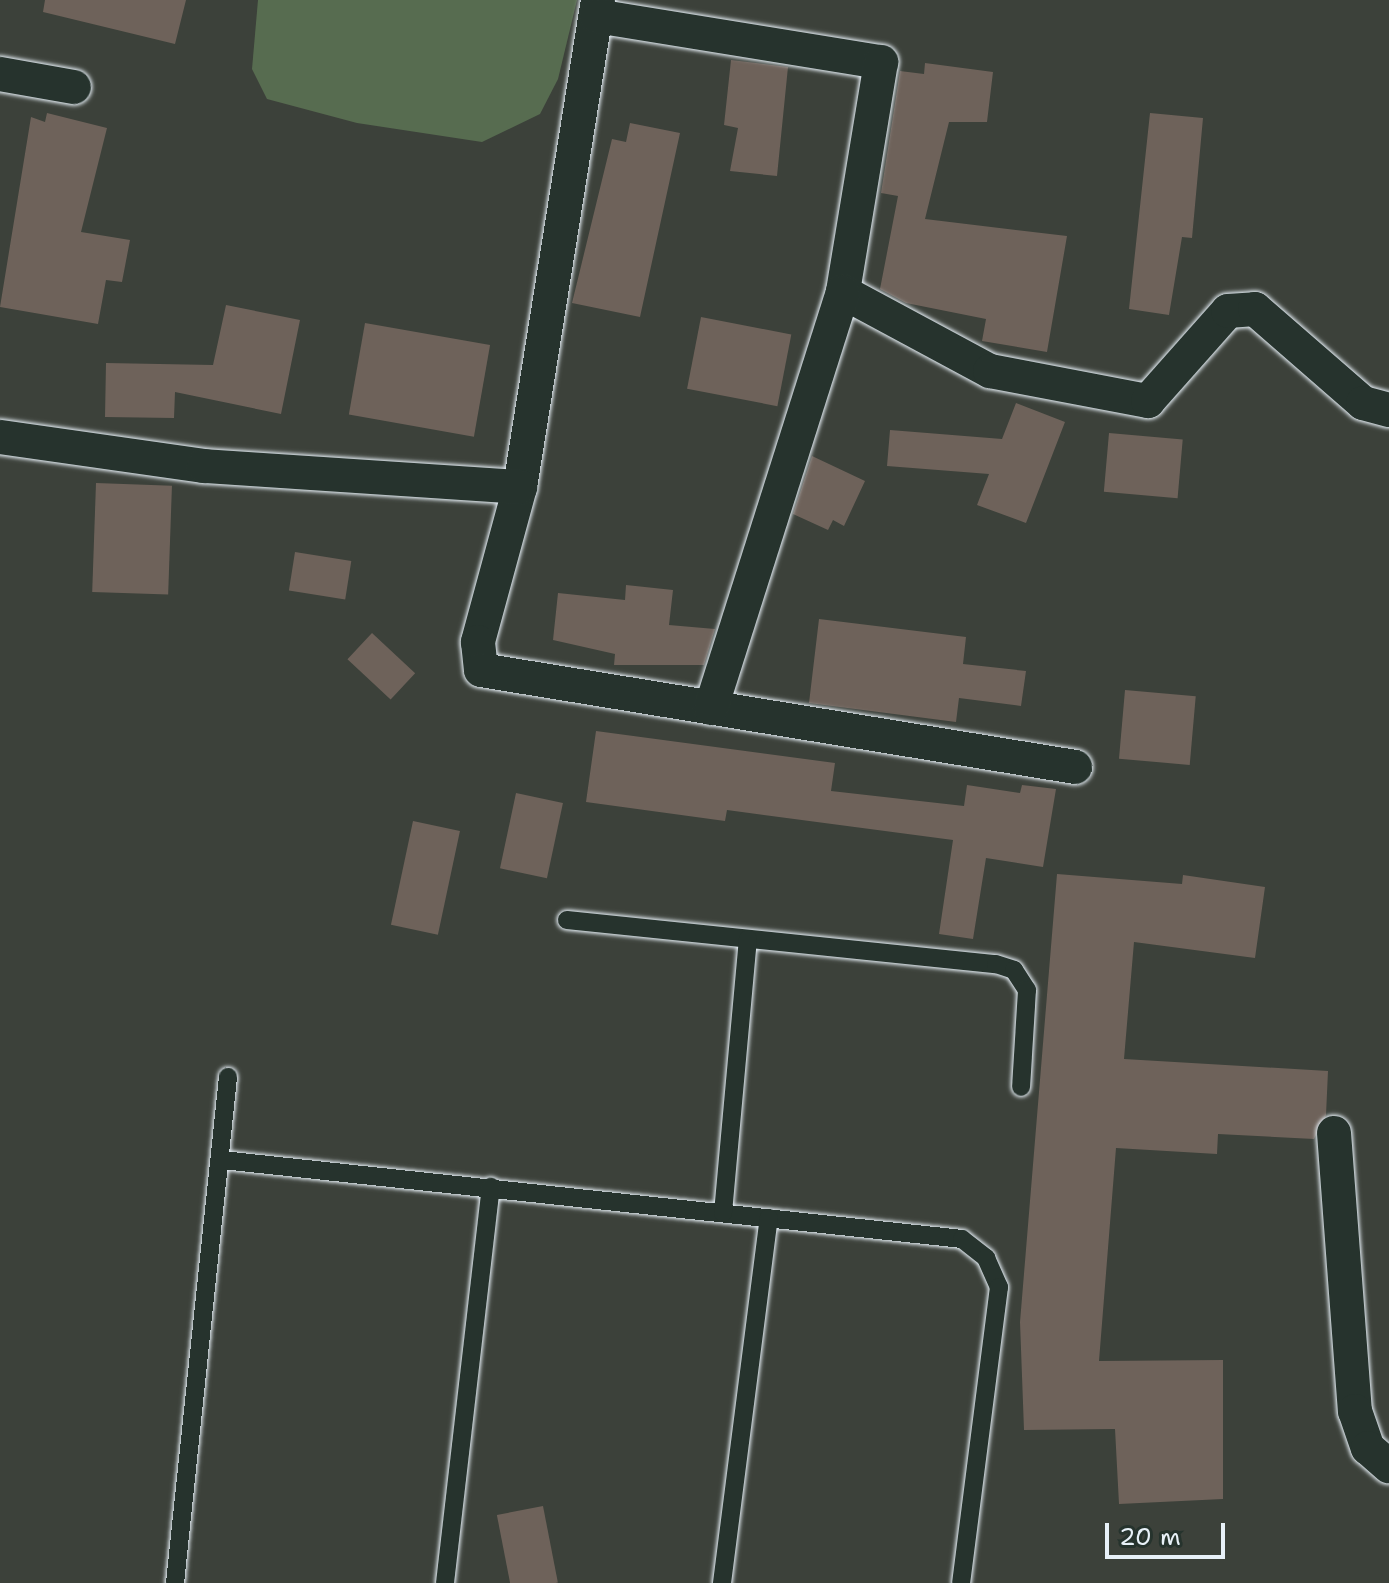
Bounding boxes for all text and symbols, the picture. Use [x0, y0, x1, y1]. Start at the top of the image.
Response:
scale bar [1109, 1507, 1229, 1557]
text: 20 m [1119, 1521, 1181, 1553]

